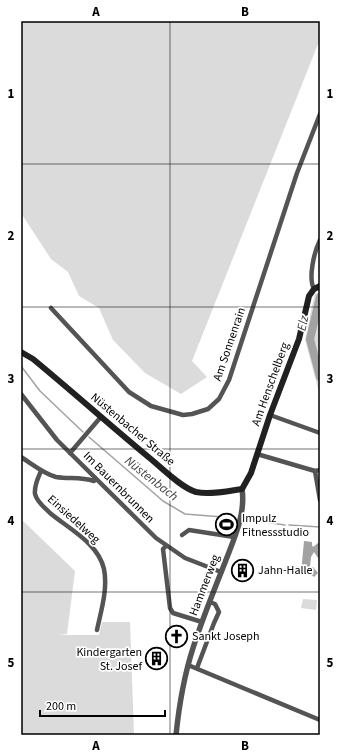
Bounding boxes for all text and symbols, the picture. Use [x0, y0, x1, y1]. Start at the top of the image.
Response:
text: A [91, 3, 100, 21]
text: B [241, 3, 249, 21]
text: 1 [8, 85, 15, 103]
text: 1 [327, 85, 334, 103]
text: 2 [8, 227, 15, 245]
text: 2 [327, 227, 334, 245]
street label: Am Sonnenrain [209, 305, 250, 383]
water label: Elz [293, 313, 314, 333]
street label: Am Henschelberg [247, 340, 293, 428]
text: 3 [8, 370, 15, 388]
text: 3 [327, 370, 334, 388]
street label: Nüstenbacher Straße [87, 389, 179, 470]
street label: Im Bauernbrunnen [79, 448, 158, 527]
water label: Nüstenbach [121, 452, 182, 506]
street label: Einsiedelweg [43, 491, 104, 548]
place label: Impulz Fitnessstudio [242, 510, 309, 541]
text: 4 [8, 512, 15, 530]
sports icon: Impulz Fitnessstudio [214, 512, 240, 538]
text: 4 [327, 512, 334, 530]
street label: Hammerweg [185, 552, 224, 618]
building icon: Jahn-Halle [229, 557, 255, 583]
place label: Jahn-Halle [258, 562, 313, 579]
church icon: Sankt Joseph [163, 623, 189, 649]
place label: Sankt Joseph [192, 628, 260, 645]
place label: Kindergarten St. Josef [76, 644, 142, 675]
building icon: Kindergarten St. Josef [144, 646, 170, 672]
text: 5 [8, 654, 15, 672]
text: 5 [327, 654, 334, 672]
scale bar [40, 692, 165, 718]
text: 200 m [46, 698, 76, 715]
text: A [91, 737, 100, 755]
text: B [241, 737, 249, 755]

